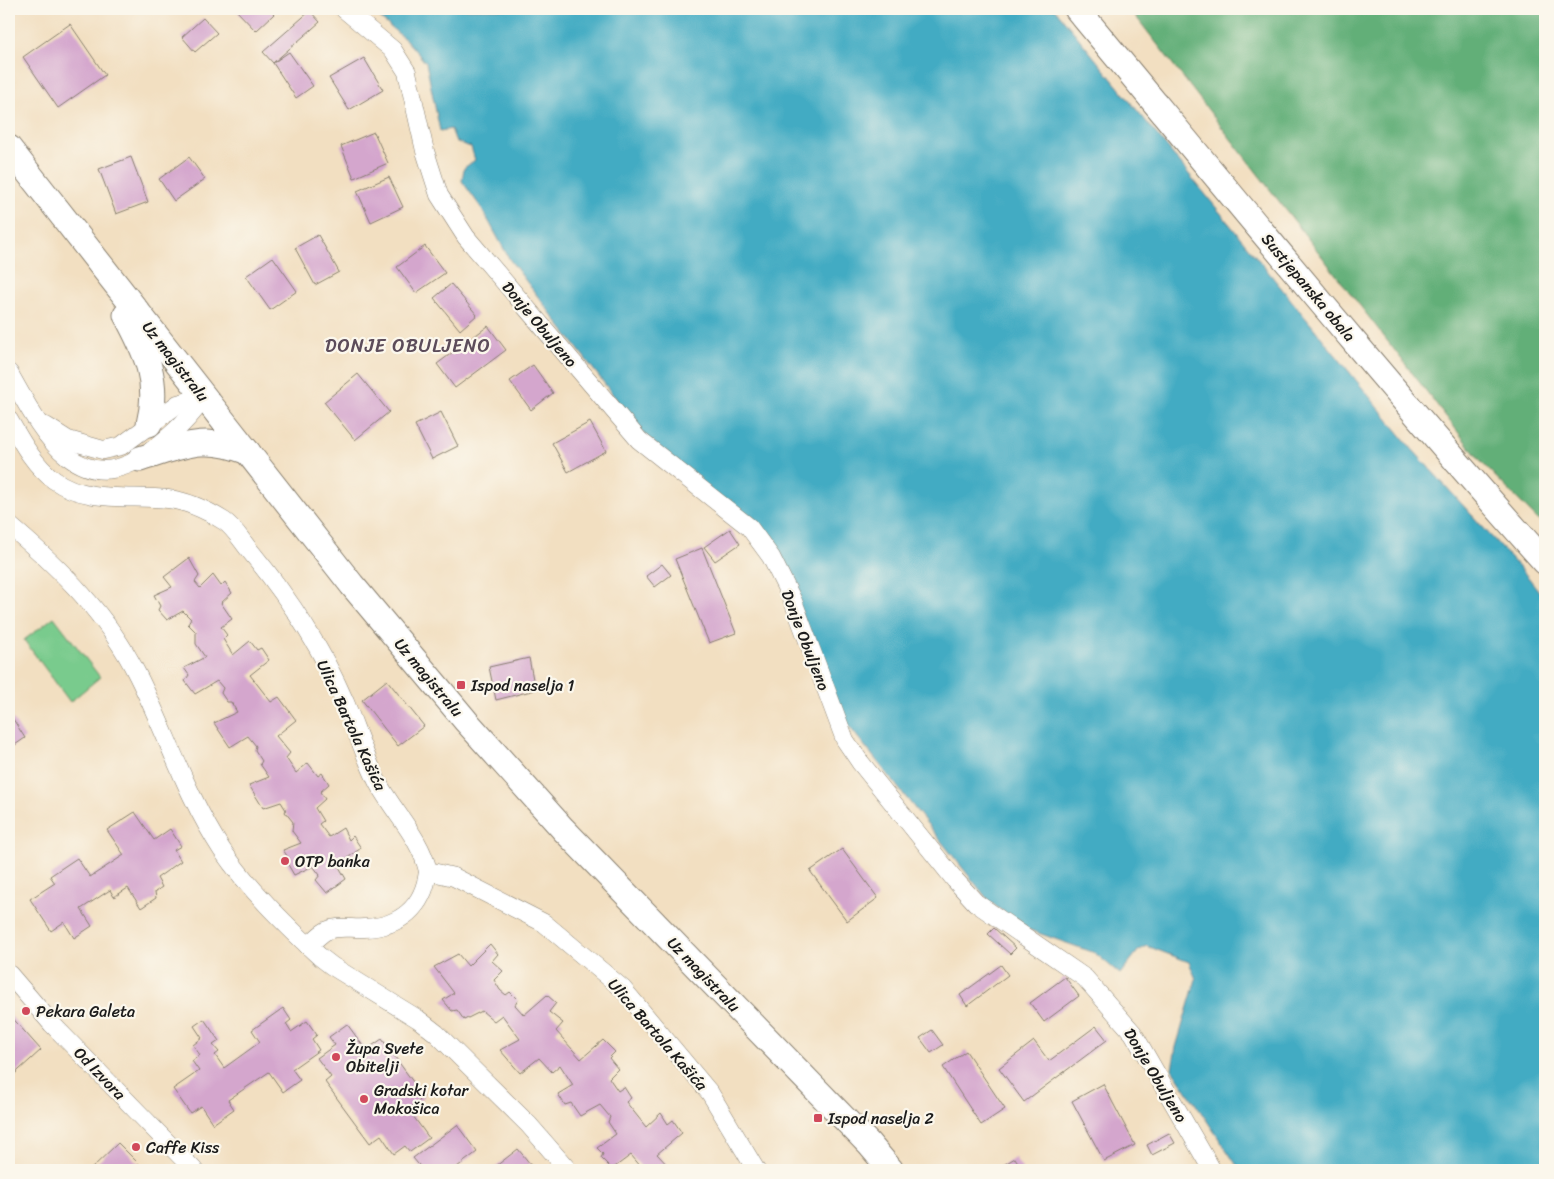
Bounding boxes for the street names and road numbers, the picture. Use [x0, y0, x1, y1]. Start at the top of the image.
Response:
street label: Sustjepanska obala [1254, 226, 1363, 349]
street label: Donje Obuljeno [494, 274, 585, 374]
street label: Uz magistralu [134, 314, 217, 409]
street label: Donje Obuljeno [773, 585, 838, 695]
street label: Uz magistralu [387, 631, 471, 724]
street label: Ulica Bartola Kašića [308, 655, 395, 796]
street label: Uz magistralu [660, 930, 748, 1019]
street label: Ulica Bartola Kašića [600, 971, 716, 1098]
street label: Donje Obuljeno [1116, 1022, 1195, 1128]
street label: Od Izvora [66, 1040, 134, 1108]

